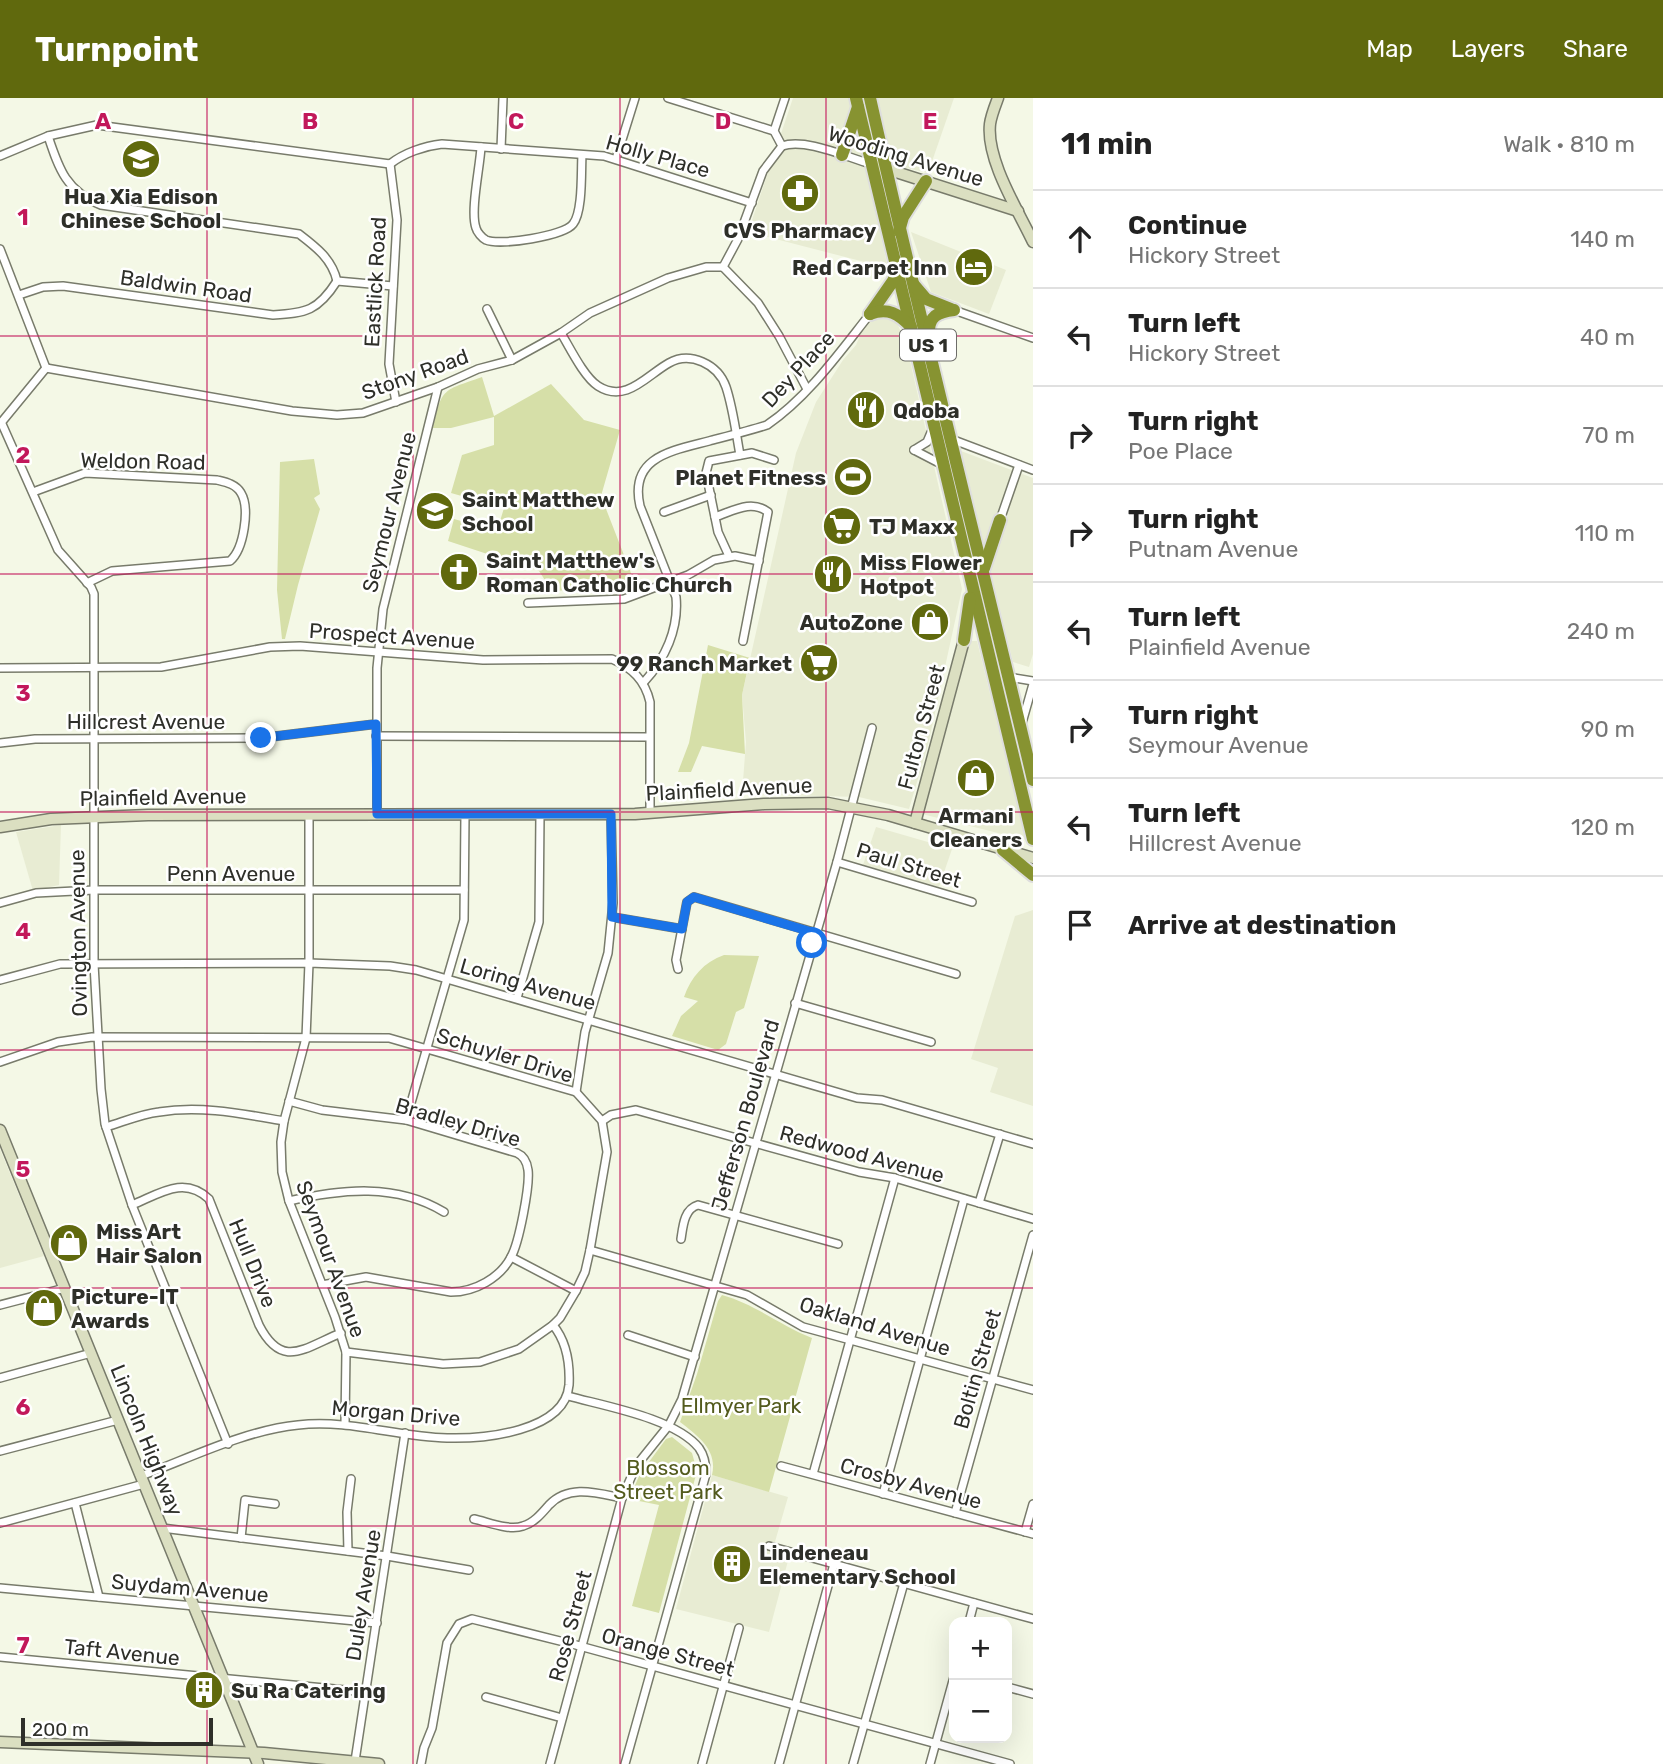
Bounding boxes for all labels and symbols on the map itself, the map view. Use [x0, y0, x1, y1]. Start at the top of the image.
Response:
text: A [95, 107, 112, 135]
text: B [302, 107, 318, 135]
text: C [508, 107, 524, 135]
text: D [715, 107, 731, 135]
text: E [923, 107, 937, 135]
street label: Wooding Avenue [825, 120, 987, 192]
street label: Holly Place [603, 129, 713, 183]
school or university icon: Hua Xia Edison Chinese School [120, 138, 162, 180]
pharmacy icon: CVS Pharmacy [779, 172, 821, 214]
place label: Hua Xia Edison Chinese School [61, 184, 221, 233]
text: 1 [17, 203, 29, 231]
street label: Eastlick Road [359, 216, 391, 348]
place label: CVS Pharmacy [724, 218, 877, 243]
hotel icon: Red Carpet Inn [953, 246, 995, 288]
place label: Red Carpet Inn [792, 255, 947, 280]
street label: Baldwin Road [119, 264, 253, 308]
street label: Dey Place [756, 326, 840, 412]
road number: US 1 [900, 330, 956, 360]
street label: Stony Road [358, 343, 472, 405]
restaurant icon: Qdoba [845, 389, 887, 431]
place label: Qdoba [893, 398, 960, 423]
street label: Seymour Avenue [357, 429, 421, 595]
text: 2 [16, 441, 30, 469]
street label: Weldon Road [80, 447, 206, 475]
sports icon: Planet Fitness [832, 456, 874, 498]
place label: Planet Fitness [675, 465, 826, 490]
place label: Saint Matthew School [462, 487, 615, 536]
school or university icon: Saint Matthew School [414, 490, 456, 532]
supermarket icon: TJ Maxx [821, 505, 863, 547]
place label: TJ Maxx [869, 514, 956, 539]
place label: Saint Matthew's Roman Catholic Church [486, 548, 732, 597]
place label: Miss Flower Hotpot [860, 550, 982, 599]
church icon: Saint Matthew's Roman Catholic Church [438, 551, 480, 593]
restaurant icon: Miss Flower Hotpot [812, 553, 854, 595]
shop icon: AutoZone [909, 601, 951, 643]
place label: AutoZone [800, 610, 903, 635]
street label: Prospect Avenue [308, 618, 476, 654]
supermarket icon: 99 Ranch Market [798, 642, 840, 684]
place label: 99 Ranch Market [616, 651, 792, 676]
street label: Fulton Street [892, 662, 950, 792]
text: 3 [15, 679, 31, 707]
street label: Hillcrest Avenue [67, 709, 225, 734]
route end [245, 722, 276, 753]
shop icon: Armani Cleaners [955, 757, 997, 799]
street label: Plainfield Avenue [645, 772, 813, 806]
street label: Plainfield Avenue [79, 783, 247, 811]
place label: Armani Cleaners [930, 803, 1022, 852]
street label: Paul Street [853, 837, 965, 893]
street label: Ovington Avenue [64, 849, 92, 1017]
street label: Penn Avenue [167, 861, 295, 886]
text: 4 [15, 917, 31, 945]
route start [796, 927, 827, 958]
street label: Loring Avenue [457, 953, 599, 1015]
street label: Jefferson Boulevard [706, 1016, 784, 1214]
street label: Schuyler Drive [434, 1022, 576, 1088]
street label: Bradley Drive [393, 1092, 523, 1152]
street label: Redwood Avenue [777, 1120, 947, 1188]
text: 5 [16, 1155, 31, 1183]
street label: Seymour Avenue [291, 1177, 371, 1341]
street label: Hull Drive [224, 1215, 282, 1311]
place label: Miss Art Hair Salon [96, 1219, 202, 1268]
shop icon: Miss Art Hair Salon [48, 1222, 90, 1264]
place label: Picture-IT Awards [71, 1284, 179, 1333]
shop icon: Picture-IT Awards [23, 1287, 65, 1329]
street label: Oakland Avenue [796, 1291, 954, 1361]
street label: Boltin Street [948, 1306, 1006, 1432]
street label: Lincoln Highway [105, 1361, 189, 1520]
text: 6 [16, 1393, 31, 1421]
park label: Ellmyer Park [681, 1393, 801, 1418]
street label: Morgan Drive [331, 1395, 461, 1431]
street label: Crosby Avenue [837, 1452, 985, 1514]
park label: Blossom Street Park [613, 1455, 723, 1504]
street label: Duley Avenue [340, 1527, 386, 1663]
place label: Lindeneau Elementary School [759, 1540, 956, 1589]
building icon: Lindeneau Elementary School [711, 1543, 753, 1585]
street label: Rose Street [543, 1568, 597, 1684]
street label: Suydam Avenue [110, 1569, 270, 1607]
street label: Orange Street [599, 1622, 737, 1682]
text: 7 [16, 1631, 30, 1659]
street label: Taft Avenue [63, 1633, 181, 1671]
building icon: Su Ra Catering [183, 1669, 225, 1711]
place label: Su Ra Catering [231, 1678, 386, 1703]
scale bar [21, 1715, 214, 1747]

